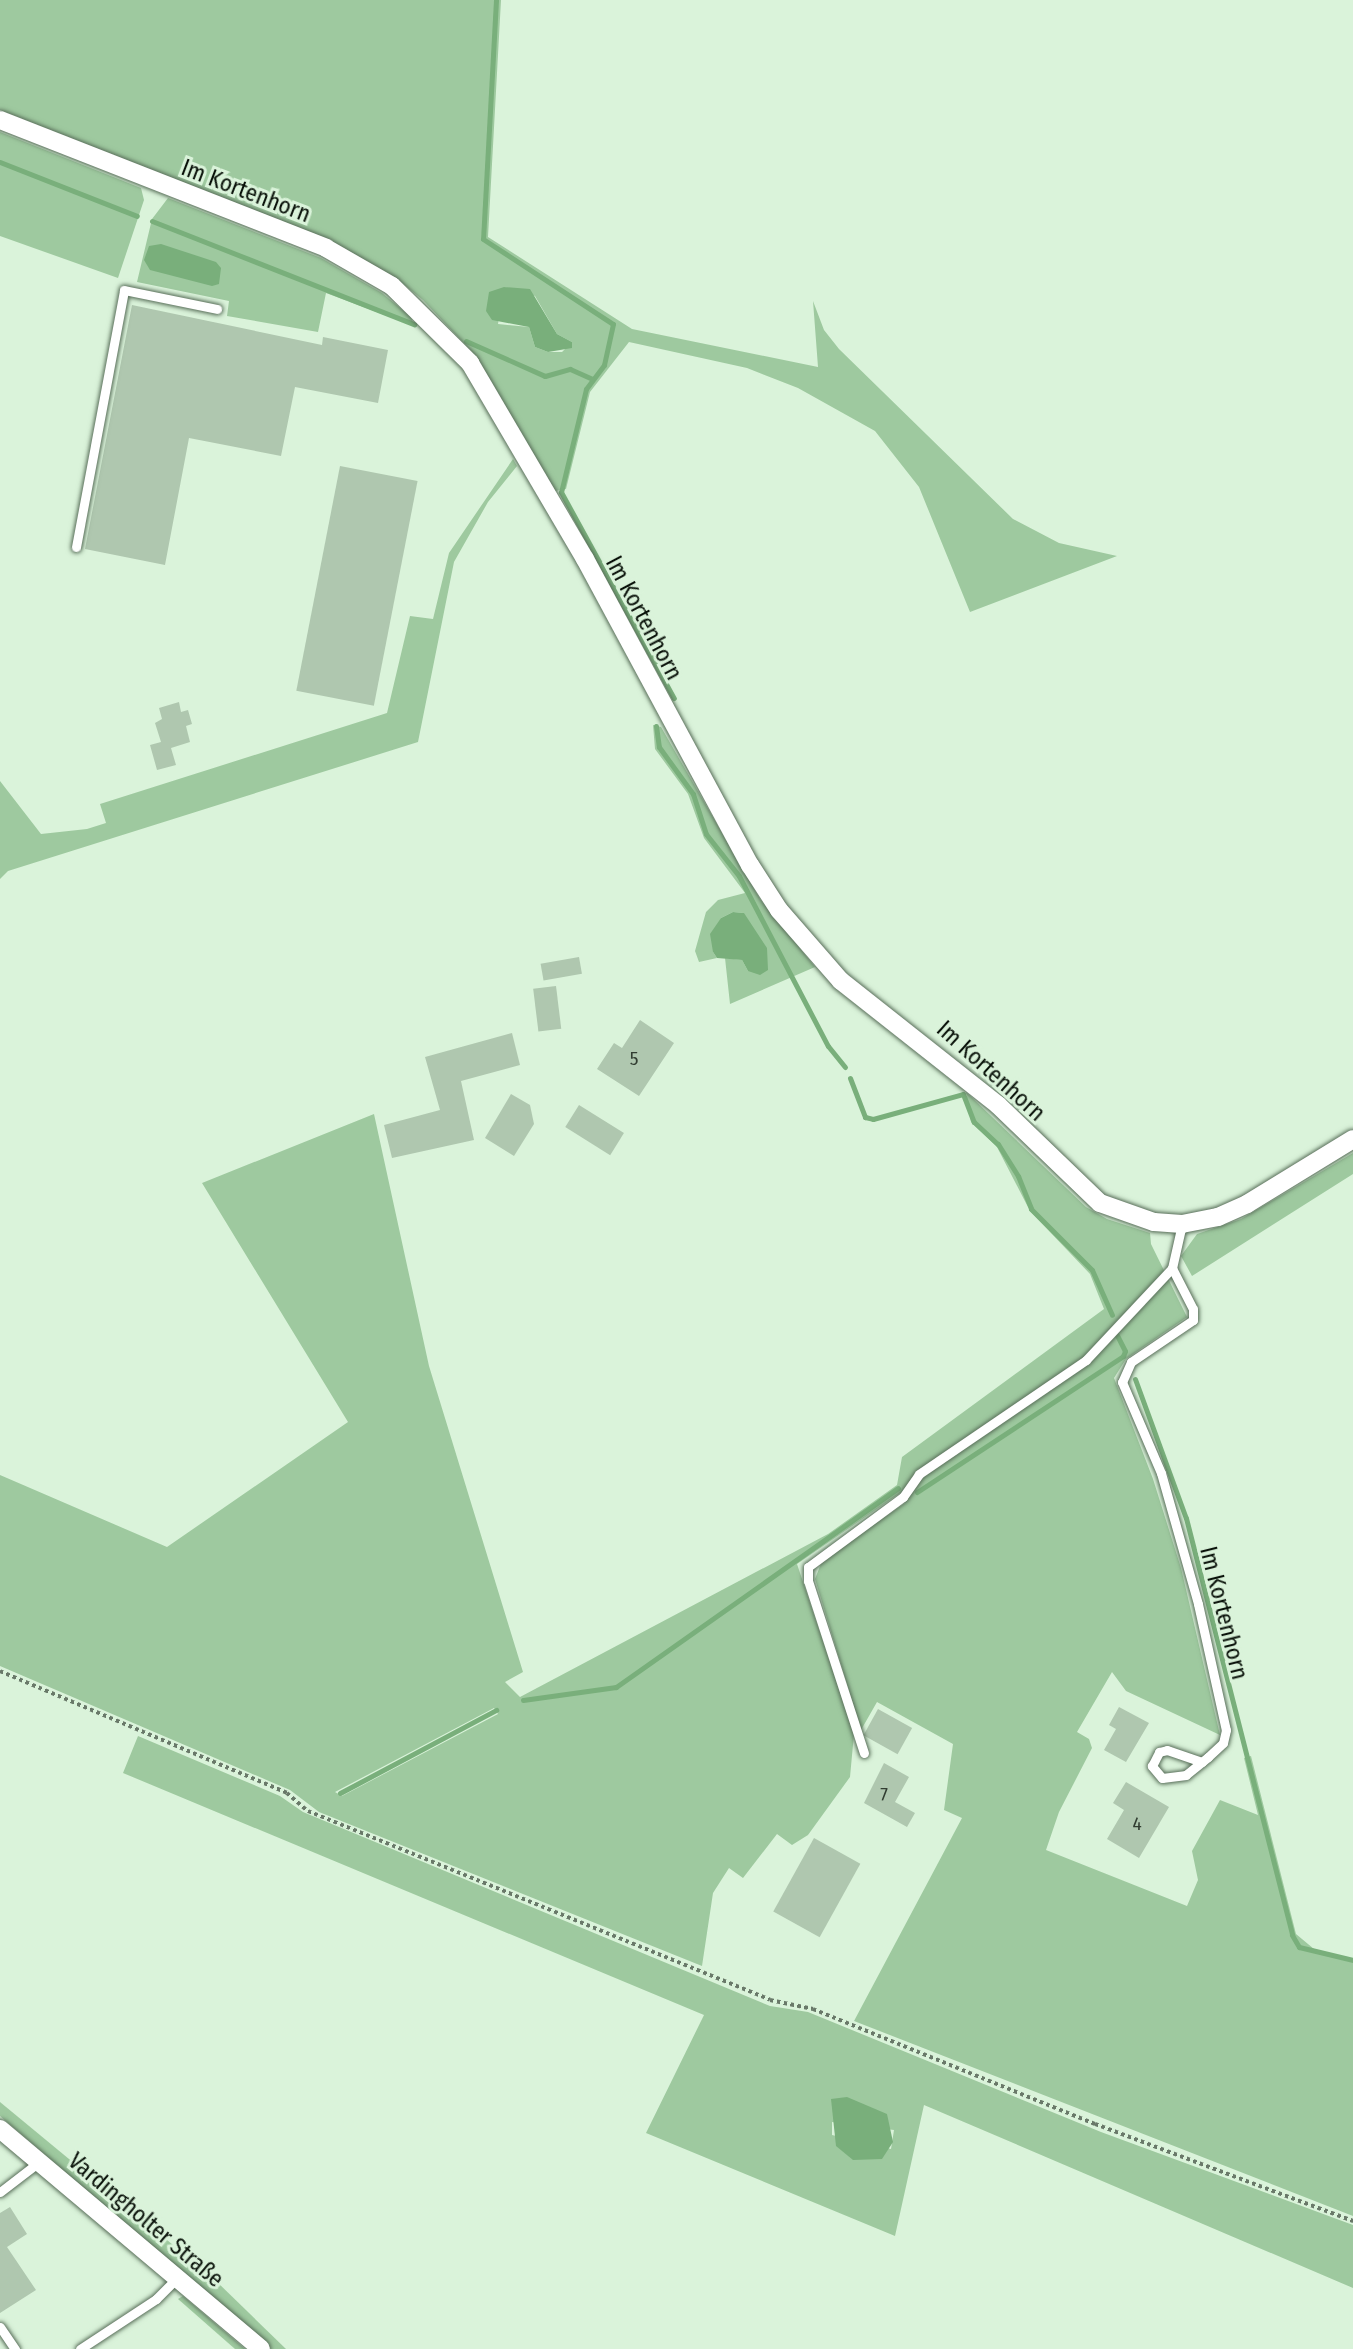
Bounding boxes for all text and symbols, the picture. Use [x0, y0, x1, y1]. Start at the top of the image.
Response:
street label: Im Kortenhorn [178, 154, 314, 228]
street label: Im Kortenhorn [600, 551, 688, 685]
street label: Im Kortenhorn [931, 1015, 1051, 1127]
house number: 5 [630, 1048, 638, 1070]
street label: Im Kortenhorn [1194, 1544, 1254, 1682]
house number: 7 [880, 1784, 888, 1806]
house number: 4 [1132, 1813, 1142, 1835]
street label: Vardingholter Straße [63, 2147, 229, 2293]

